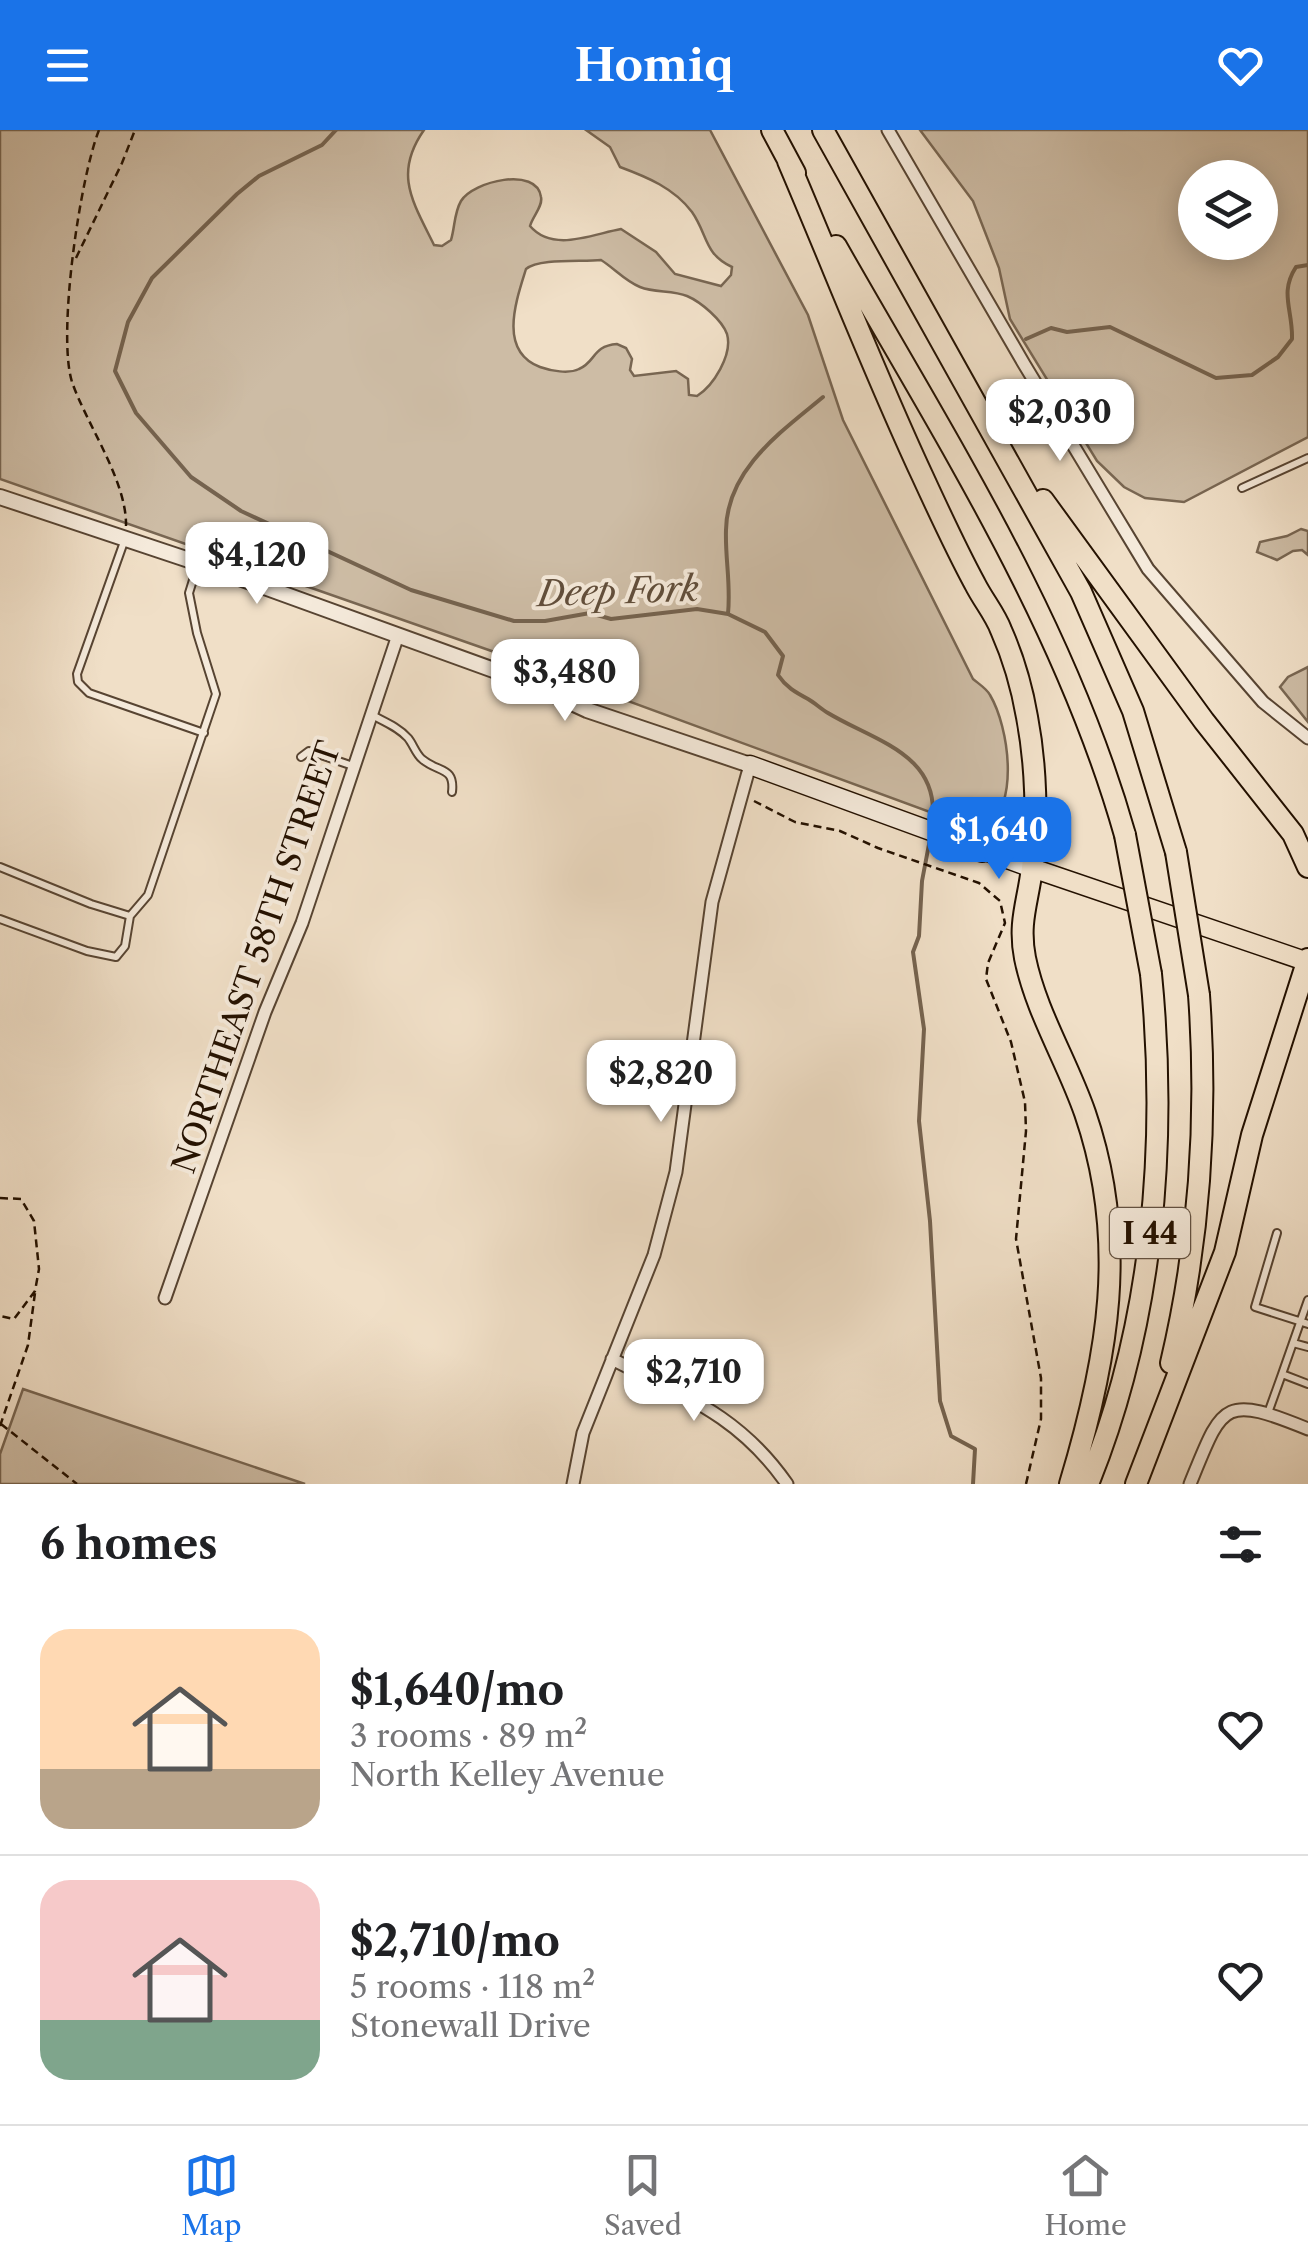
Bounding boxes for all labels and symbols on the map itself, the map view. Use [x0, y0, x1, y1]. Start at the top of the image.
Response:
pin: $2,030 [979, 379, 1141, 464]
pin: $4,120 [176, 522, 338, 607]
water label: Deep Fork [534, 567, 699, 615]
pin: $3,480 [484, 639, 646, 724]
street label: NORTHEAST 58TH STREET [164, 736, 348, 1178]
pin: $1,640 [918, 797, 1080, 882]
pin: $2,820 [580, 1040, 742, 1125]
road number: I 44 [1110, 1208, 1190, 1258]
pin: $2,710 [613, 1339, 775, 1424]

